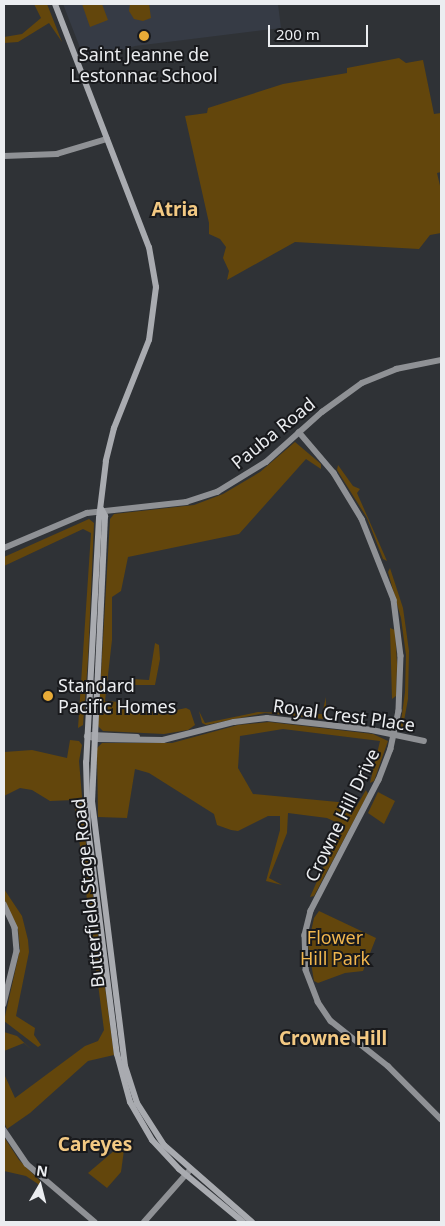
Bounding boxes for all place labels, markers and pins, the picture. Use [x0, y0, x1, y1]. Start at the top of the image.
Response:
marker: Saint Jeanne de Lestonnac School [138, 30, 150, 42]
place label: Saint Jeanne de Lestonnac School [70, 44, 218, 86]
place label: Standard Pacific Homes [58, 675, 176, 718]
marker: Standard Pacific Homes [42, 690, 54, 702]

